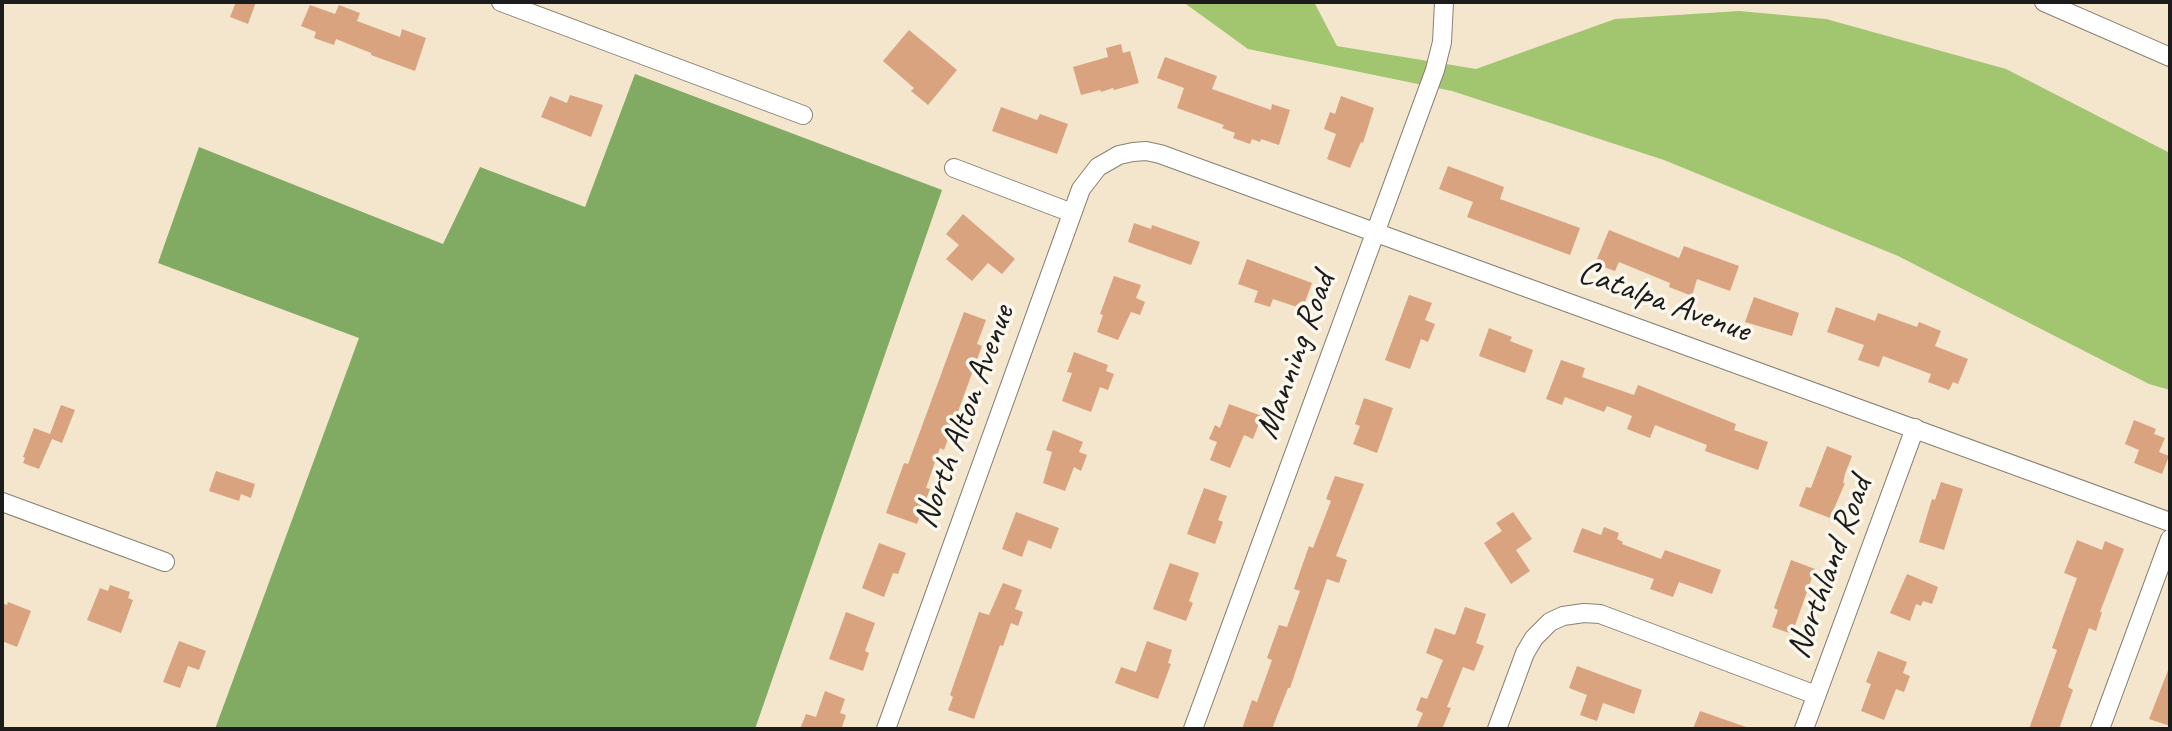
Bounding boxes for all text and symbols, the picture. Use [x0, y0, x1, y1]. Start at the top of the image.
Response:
street label: Catalpa Avenue [1572, 252, 1756, 352]
street label: Manning Road [1247, 267, 1345, 445]
street label: North Alton Avenue [905, 300, 1025, 534]
street label: Northland Road [1778, 472, 1882, 664]

